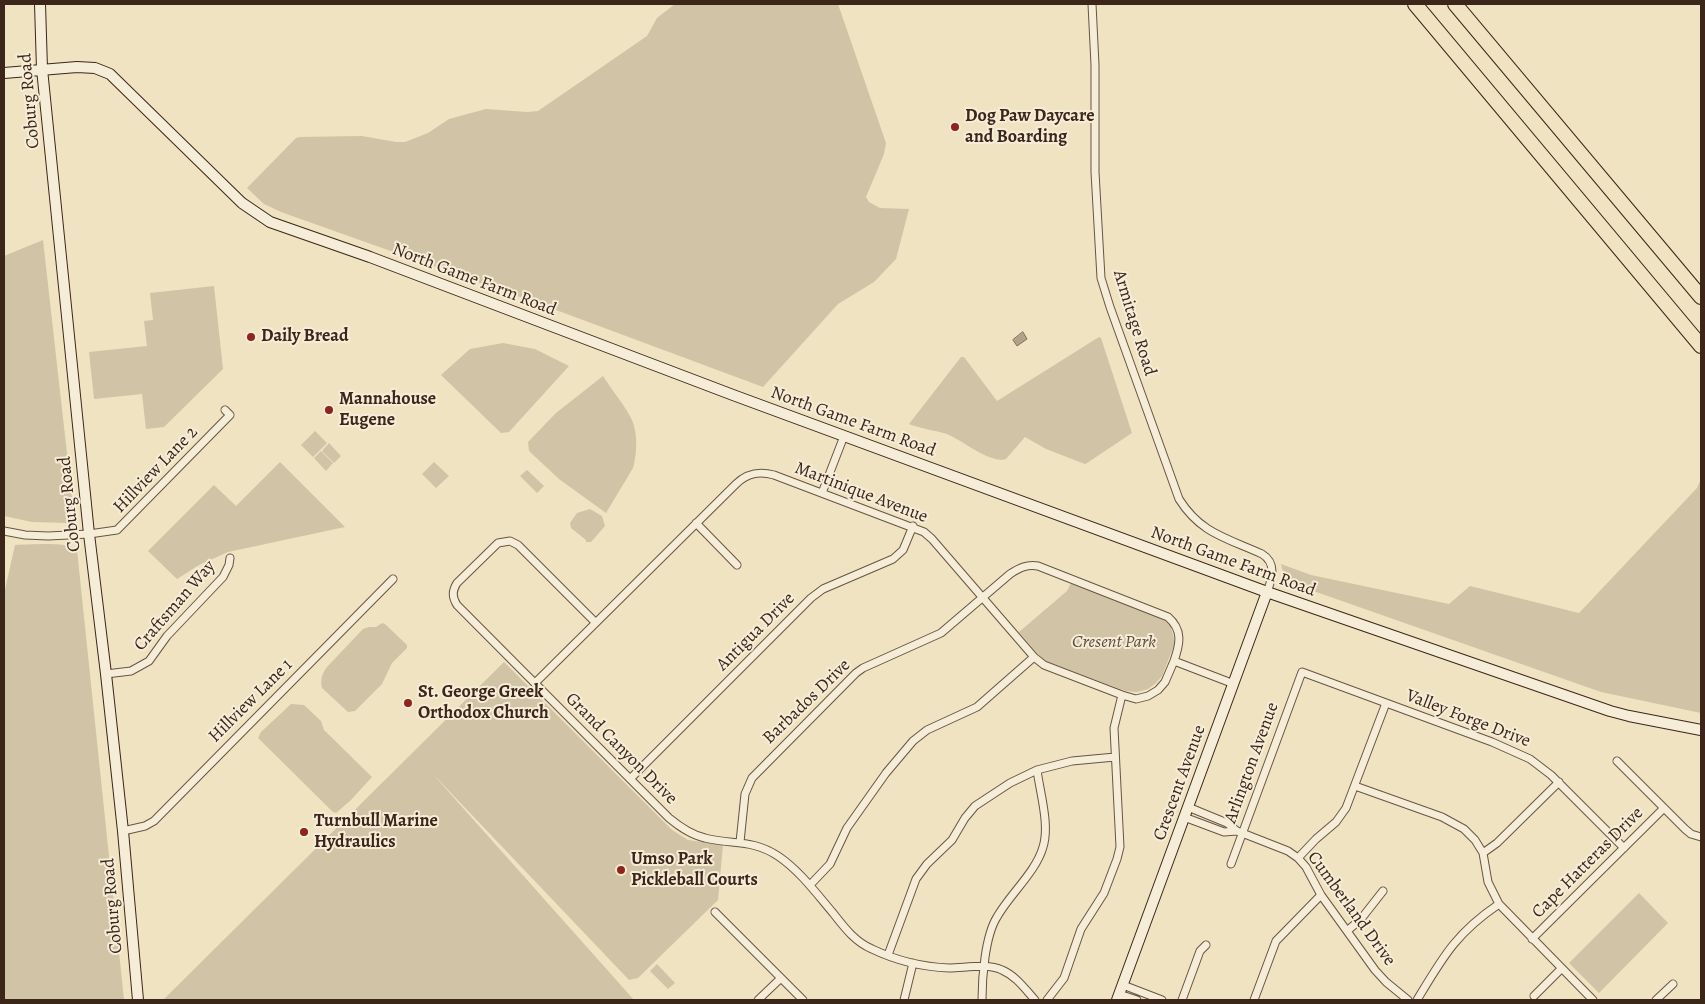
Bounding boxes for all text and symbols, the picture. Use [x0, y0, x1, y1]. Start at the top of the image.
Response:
street label: Coburg Road [15, 52, 45, 150]
place label: Dog Paw Daycare and Boarding [965, 106, 1095, 148]
marker: Dog Paw Daycare and Boarding [949, 121, 961, 133]
street label: North Game Farm Road [389, 239, 559, 321]
street label: Armitage Road [1108, 267, 1160, 379]
place label: Daily Bread [261, 326, 349, 348]
marker: Daily Bread [245, 331, 257, 343]
street label: North Game Farm Road [767, 382, 939, 462]
place label: Mannahouse Eugene [339, 389, 436, 432]
marker: Mannahouse Eugene [323, 404, 335, 416]
street label: Hillview Lane 2 [109, 422, 203, 518]
street label: Coburg Road [54, 455, 86, 553]
street label: Martinique Avenue [792, 458, 930, 528]
street label: North Game Farm Road [1147, 522, 1319, 602]
street label: Craftsman Way [130, 556, 220, 656]
street label: Antigua Drive [712, 588, 800, 676]
park label: Cresent Park [1072, 632, 1156, 654]
street label: Hillview Lane 1 [205, 655, 297, 747]
street label: Barbados Drive [759, 655, 855, 749]
place label: St. George Greek Orthodox Church [418, 682, 549, 724]
street label: Valley Forge Drive [1403, 685, 1533, 753]
street label: Grand Canyon Drive [560, 688, 682, 810]
marker: St. George Greek Orthodox Church [402, 697, 414, 709]
street label: Arlington Avenue [1220, 699, 1284, 827]
street label: Crescent Avenue [1149, 722, 1211, 844]
street label: Cape Hatteras Drive [1528, 803, 1648, 923]
place label: Turnbull Marine Hydraulics [314, 811, 438, 854]
marker: Turnbull Marine Hydraulics [298, 826, 310, 838]
street label: Cumberland Drive [1302, 847, 1400, 971]
place label: Umso Park Pickleball Courts [631, 849, 758, 892]
street label: Coburg Road [98, 857, 128, 955]
marker: Umso Park Pickleball Courts [615, 864, 627, 876]

